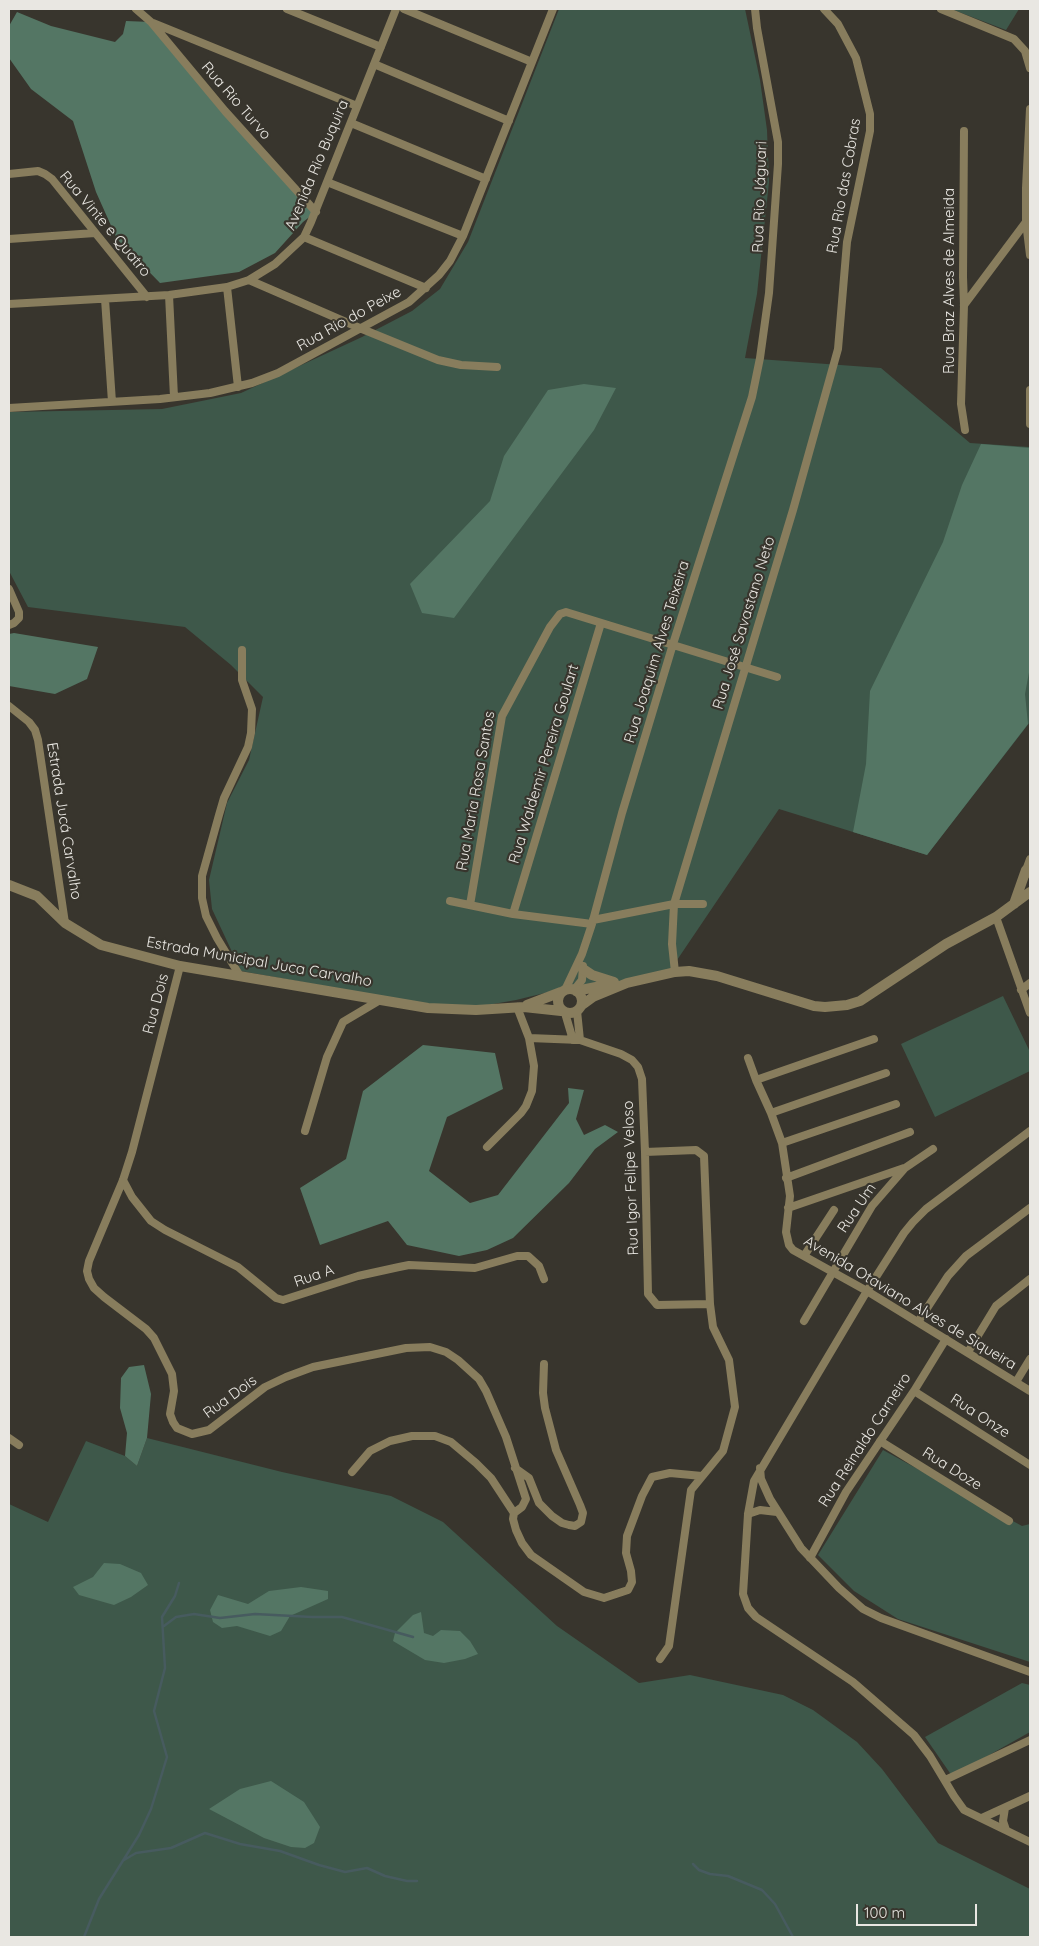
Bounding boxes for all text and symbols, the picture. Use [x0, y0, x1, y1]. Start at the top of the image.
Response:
street label: Rua Rio Turvo [197, 58, 275, 144]
street label: Avenida Rio Buquira [281, 97, 353, 233]
street label: Rua Rio das Cobras [823, 117, 865, 255]
street label: Rua Rio Jáguari [749, 141, 771, 253]
street label: Rua Vinte e Quatro [56, 167, 154, 281]
street label: Rua Braz Alves de Almeida [940, 188, 958, 374]
street label: Rua Rio do Peixe [294, 283, 404, 355]
street label: Rua José Savastano Neto [709, 534, 779, 712]
street label: Rua Joaquim Alves Teixeira [621, 559, 693, 745]
street label: Rua Waldemir Pereira Goulart [505, 662, 583, 866]
street label: Rua Maria Rosa Santos [453, 710, 499, 872]
street label: Estrada Jucá Carvalho [43, 741, 85, 901]
street label: Estrada Municipal Juca Carvalho [145, 933, 373, 991]
street label: Rua Dois [139, 972, 173, 1036]
street label: Rua Igor Felipe Veloso [619, 1100, 643, 1256]
street label: Rua Um [834, 1180, 880, 1236]
street label: Avenida Otaviano Alves de Siqueira [800, 1232, 1020, 1374]
street label: Rua A [292, 1261, 336, 1291]
street label: Rua Reinaldo Carneiro [815, 1370, 915, 1510]
street label: Rua Dois [200, 1372, 260, 1422]
street label: Rua Onze [947, 1390, 1013, 1442]
street label: Rua Doze [919, 1444, 985, 1494]
scale bar [859, 1894, 980, 1926]
text: 100 m [864, 1903, 905, 1922]

